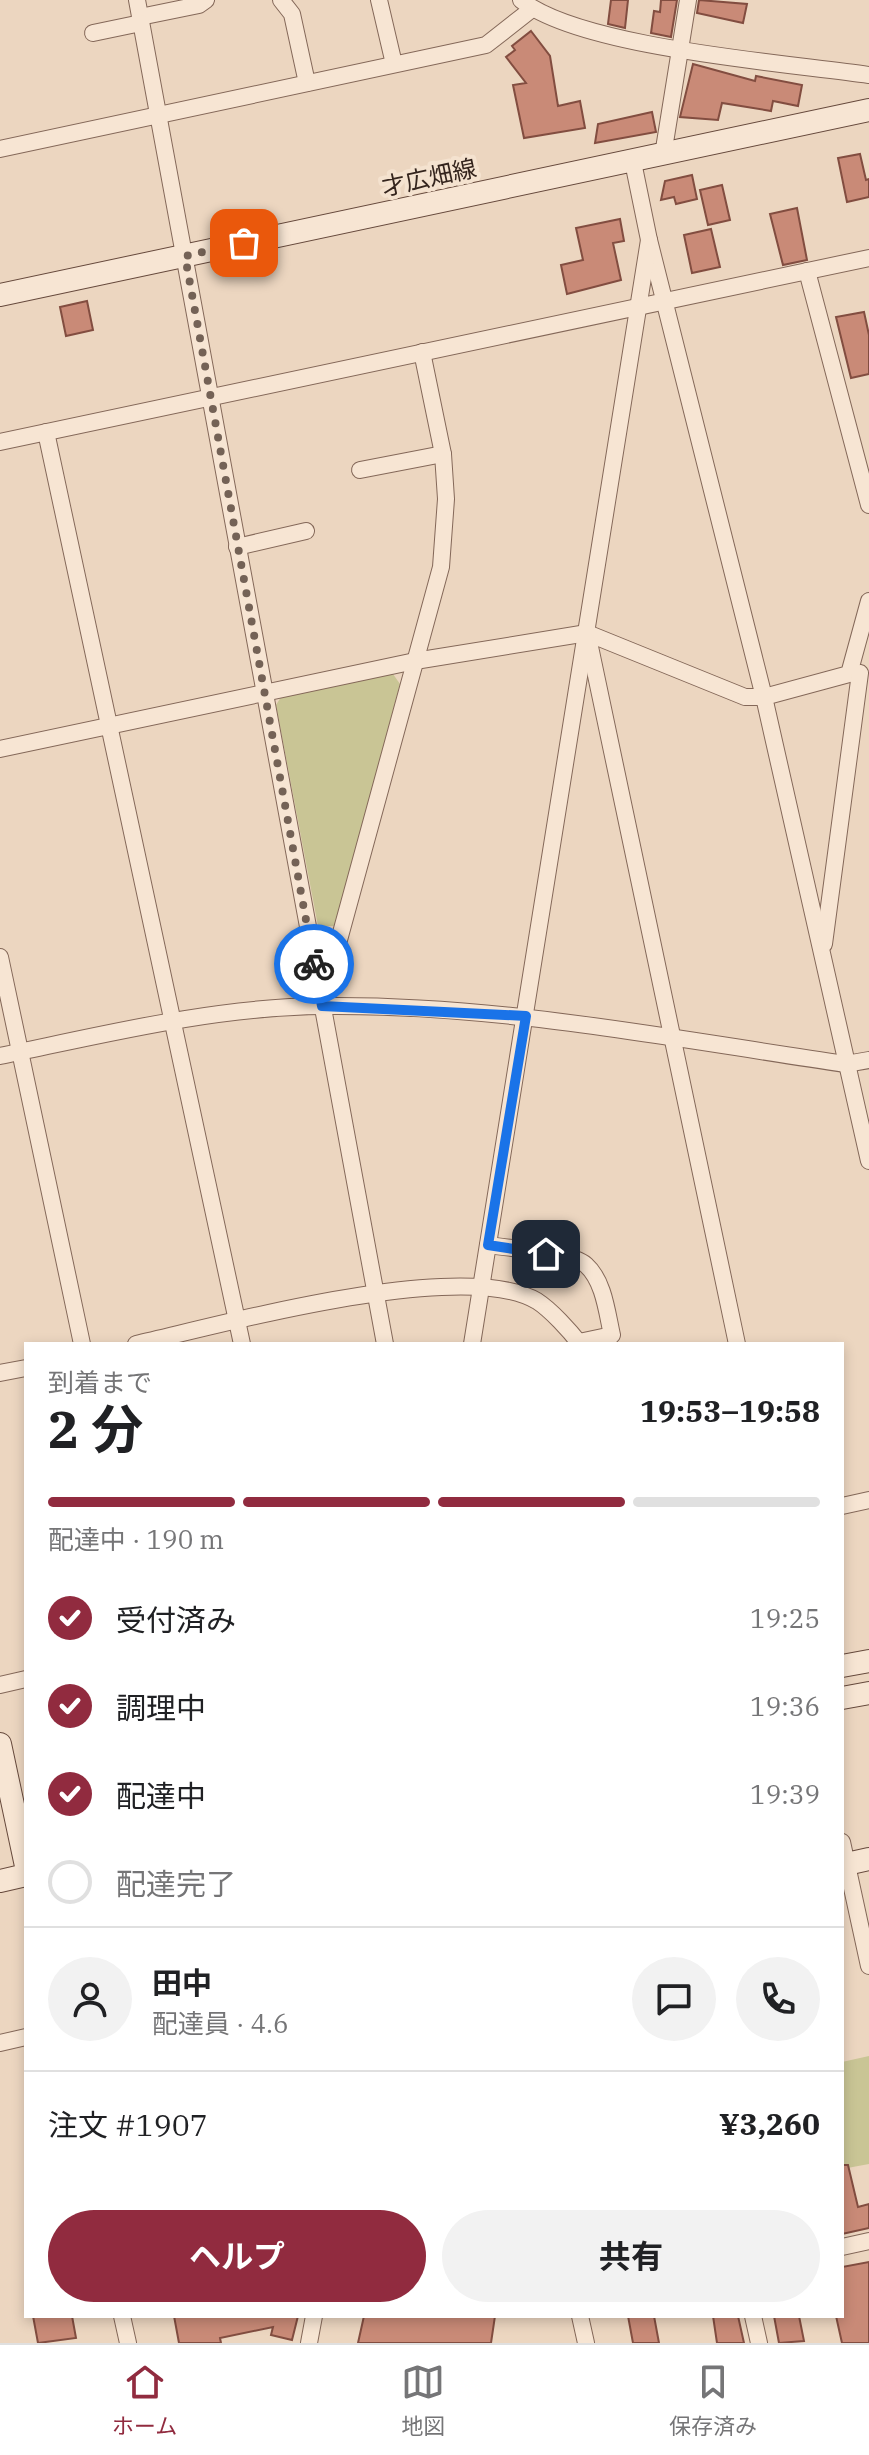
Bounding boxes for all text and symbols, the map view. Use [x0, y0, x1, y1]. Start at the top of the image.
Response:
street label: 才広畑線 [379, 151, 479, 203]
pin [210, 209, 278, 277]
icon: bag [222, 221, 266, 265]
courier [274, 924, 354, 1004]
icon: bike [292, 942, 336, 986]
pin [512, 1220, 580, 1288]
icon: home [524, 1232, 568, 1276]
text: 到着まで [48, 1365, 152, 1399]
text: 19:53–19:58 [640, 1391, 820, 1430]
text: 2 分 [48, 1395, 143, 1462]
text: 配達中 · 190 m [48, 1522, 224, 1556]
icon: check [48, 1596, 92, 1640]
text: 受付済み [116, 1600, 236, 1639]
text: 19:25 [750, 1601, 820, 1635]
icon: check [48, 1684, 92, 1728]
text: 調理中 [116, 1688, 206, 1727]
text: 19:36 [750, 1689, 820, 1723]
icon: check [48, 1772, 92, 1816]
text: 配達中 [116, 1776, 206, 1815]
text: 19:39 [750, 1777, 820, 1811]
text: 配達完了 [116, 1864, 236, 1903]
button: person [48, 1957, 132, 2041]
button: chat [632, 1957, 716, 2041]
button: phone [736, 1957, 820, 2041]
text: 田中 [152, 1963, 212, 2002]
text: 配達員 · 4.6 [152, 2006, 289, 2040]
text: ¥3,260 [719, 2104, 820, 2143]
text: 注文 #1907 [48, 2105, 208, 2144]
button: ヘルプ [48, 2210, 426, 2302]
button: 共有 [442, 2210, 820, 2302]
tab: ホーム [112, 2360, 177, 2440]
tab: 地図 [401, 2360, 445, 2440]
tab: 保存済み [669, 2360, 757, 2440]

